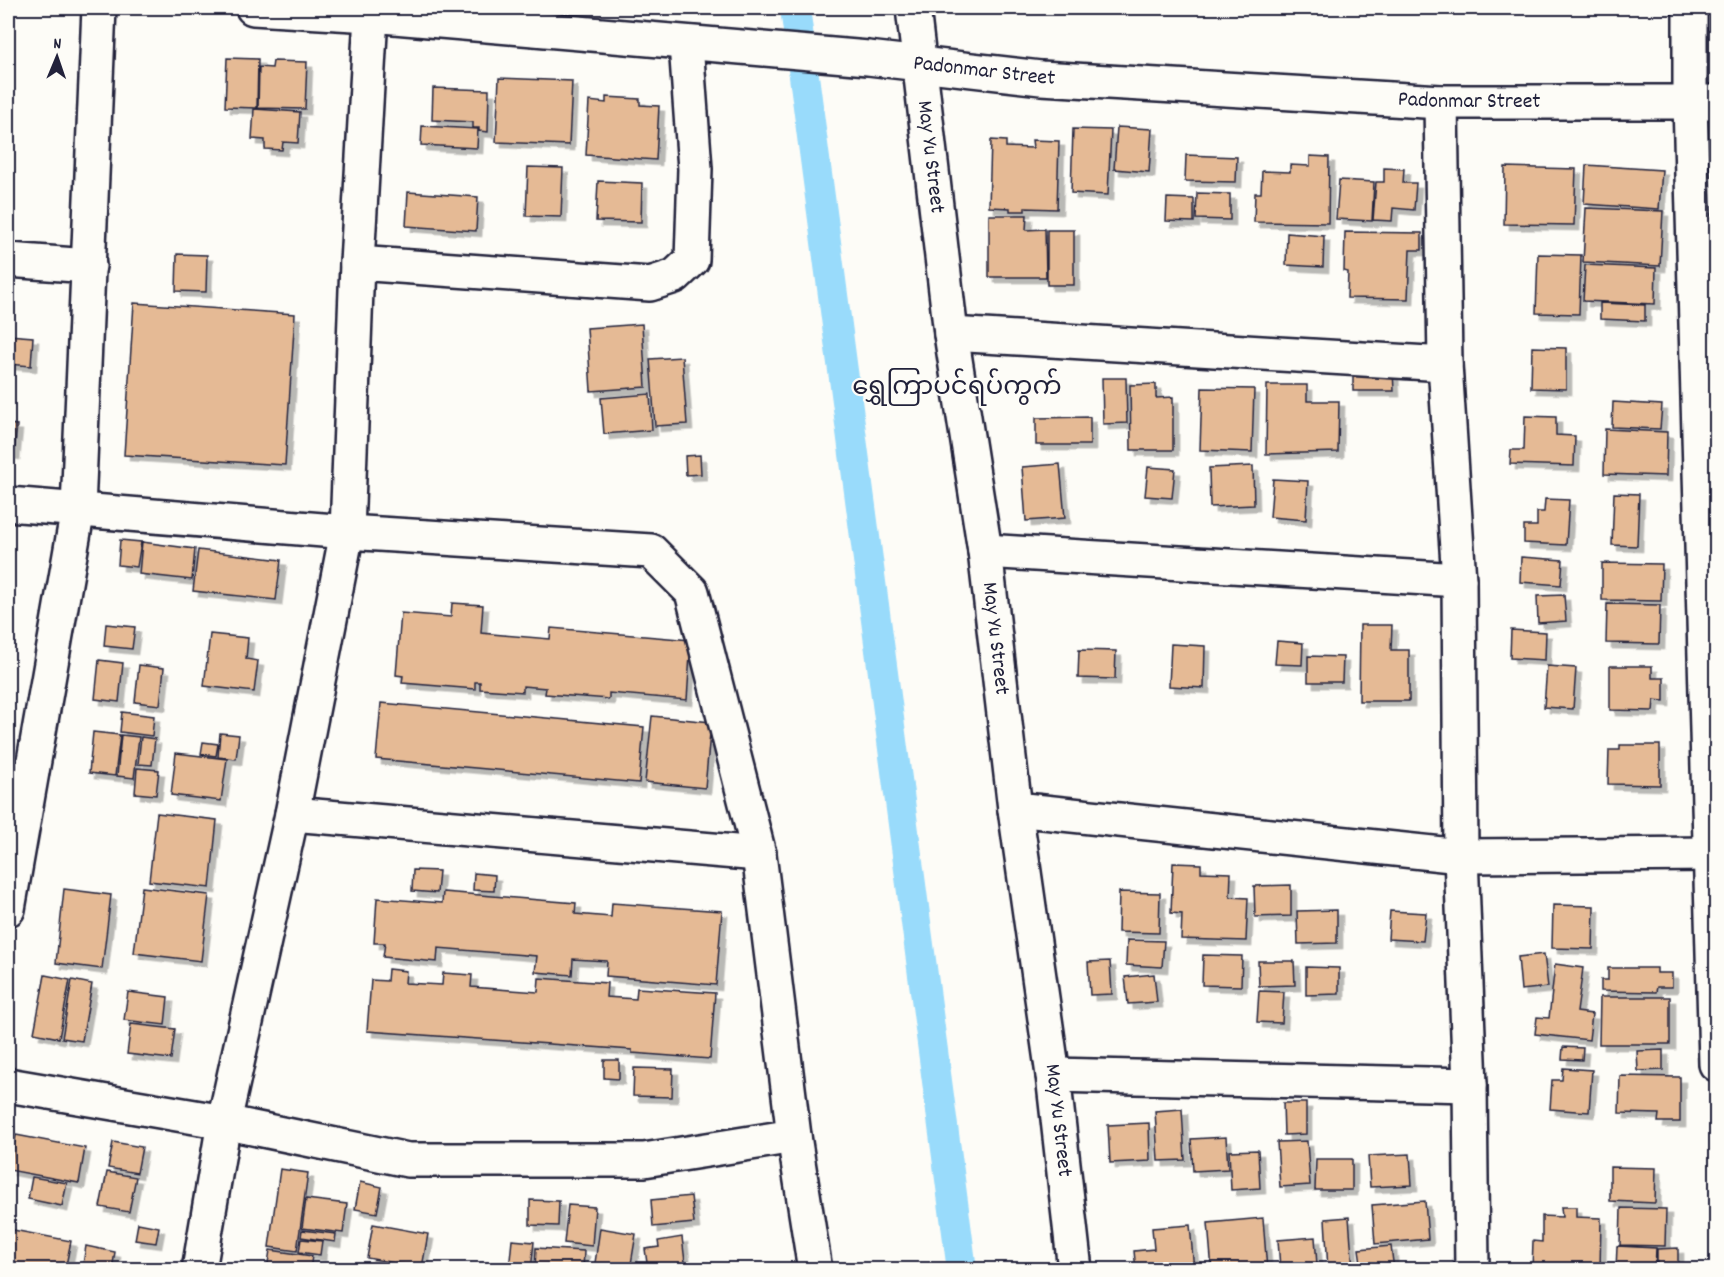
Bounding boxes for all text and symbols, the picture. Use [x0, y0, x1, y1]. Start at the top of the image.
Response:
north arrow [27, 27, 87, 87]
text: N [53, 33, 62, 56]
street label: Padonmar Street [911, 48, 1056, 94]
street label: Padonmar Street [1397, 84, 1540, 118]
street label: May Yu Street [908, 99, 952, 215]
district label: ရွှေကြာပင်ရပ်ကွက် [852, 368, 1062, 407]
street label: May Yu Street [973, 580, 1017, 697]
street label: May Yu Street [1036, 1062, 1080, 1178]

